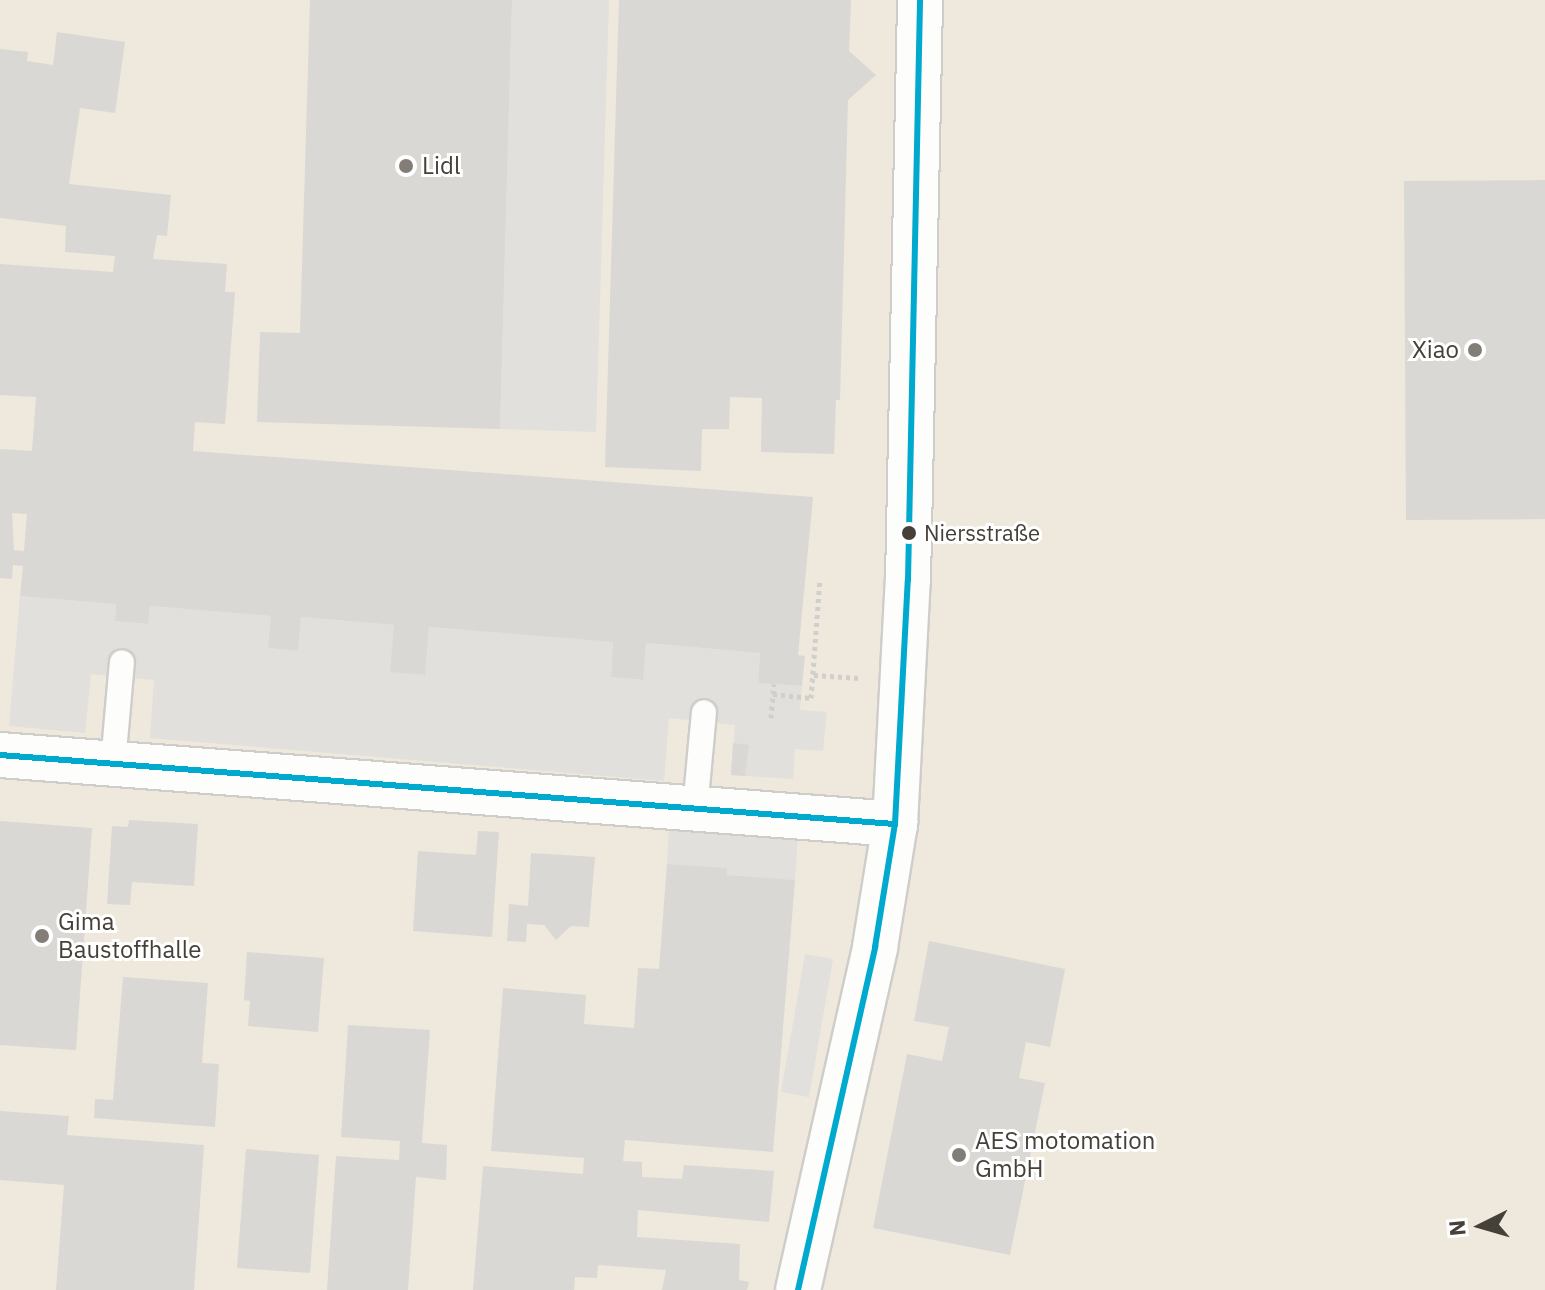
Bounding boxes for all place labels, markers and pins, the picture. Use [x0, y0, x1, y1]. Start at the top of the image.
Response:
place label: Lidl [422, 152, 460, 180]
marker: Lidl [397, 157, 415, 175]
place label: Xiao [1412, 336, 1459, 364]
marker: Xiao [1466, 341, 1484, 359]
place label: Niersstraße [924, 520, 1040, 546]
marker: Niersstraße [901, 525, 917, 541]
place label: Gima Baustoffhalle [58, 908, 201, 964]
marker: Gima Baustoffhalle [33, 927, 51, 945]
place label: AES motomation GmbH [975, 1127, 1155, 1183]
marker: AES motomation GmbH [950, 1146, 968, 1164]

